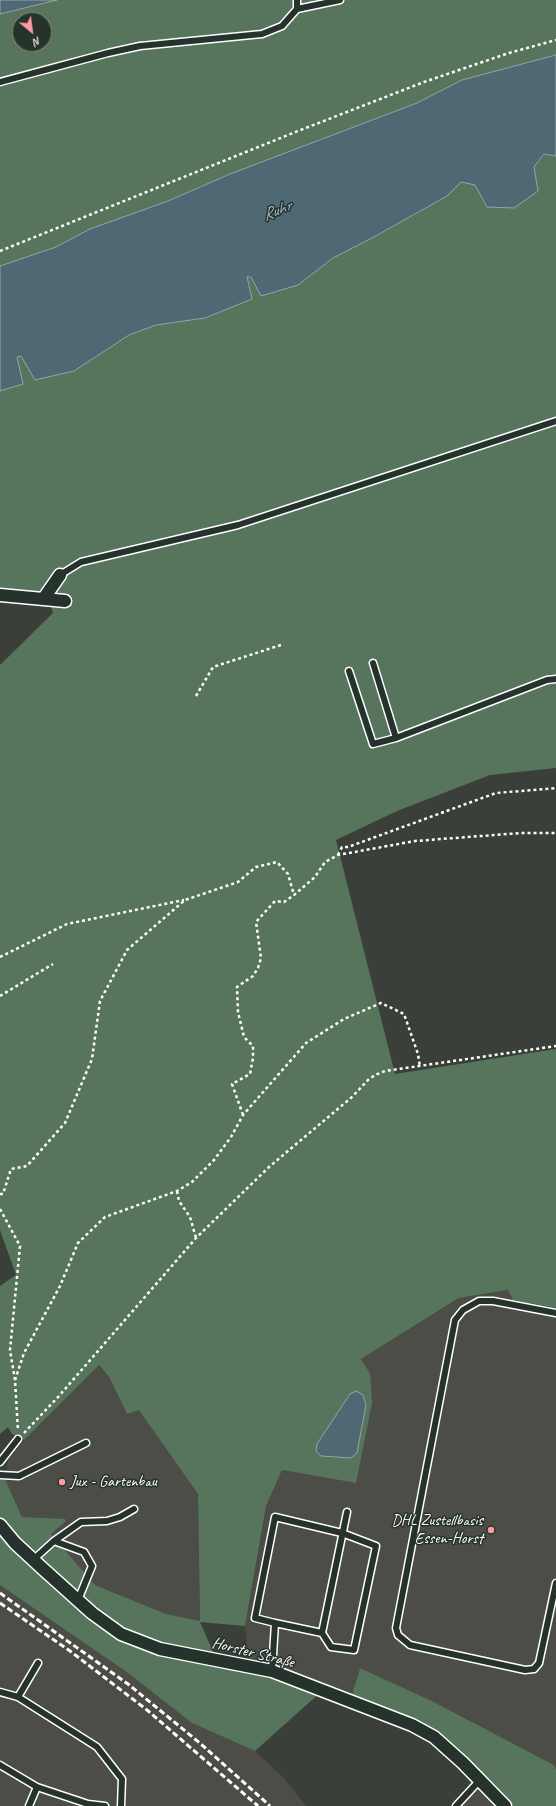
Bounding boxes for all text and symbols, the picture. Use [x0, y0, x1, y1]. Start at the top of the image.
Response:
north arrow [12, 12, 52, 52]
text: N [31, 34, 44, 49]
water label: Ruhr [260, 196, 294, 226]
place label: Jux - Gartenbau [70, 1472, 157, 1492]
marker: Jux - Gartenbau [57, 1477, 67, 1487]
place label: DHL Zustellbasis Essen-Horst [391, 1511, 483, 1549]
marker: DHL Zustellbasis Essen-Horst [486, 1525, 496, 1535]
street label: Horster Straße [210, 1634, 296, 1672]

